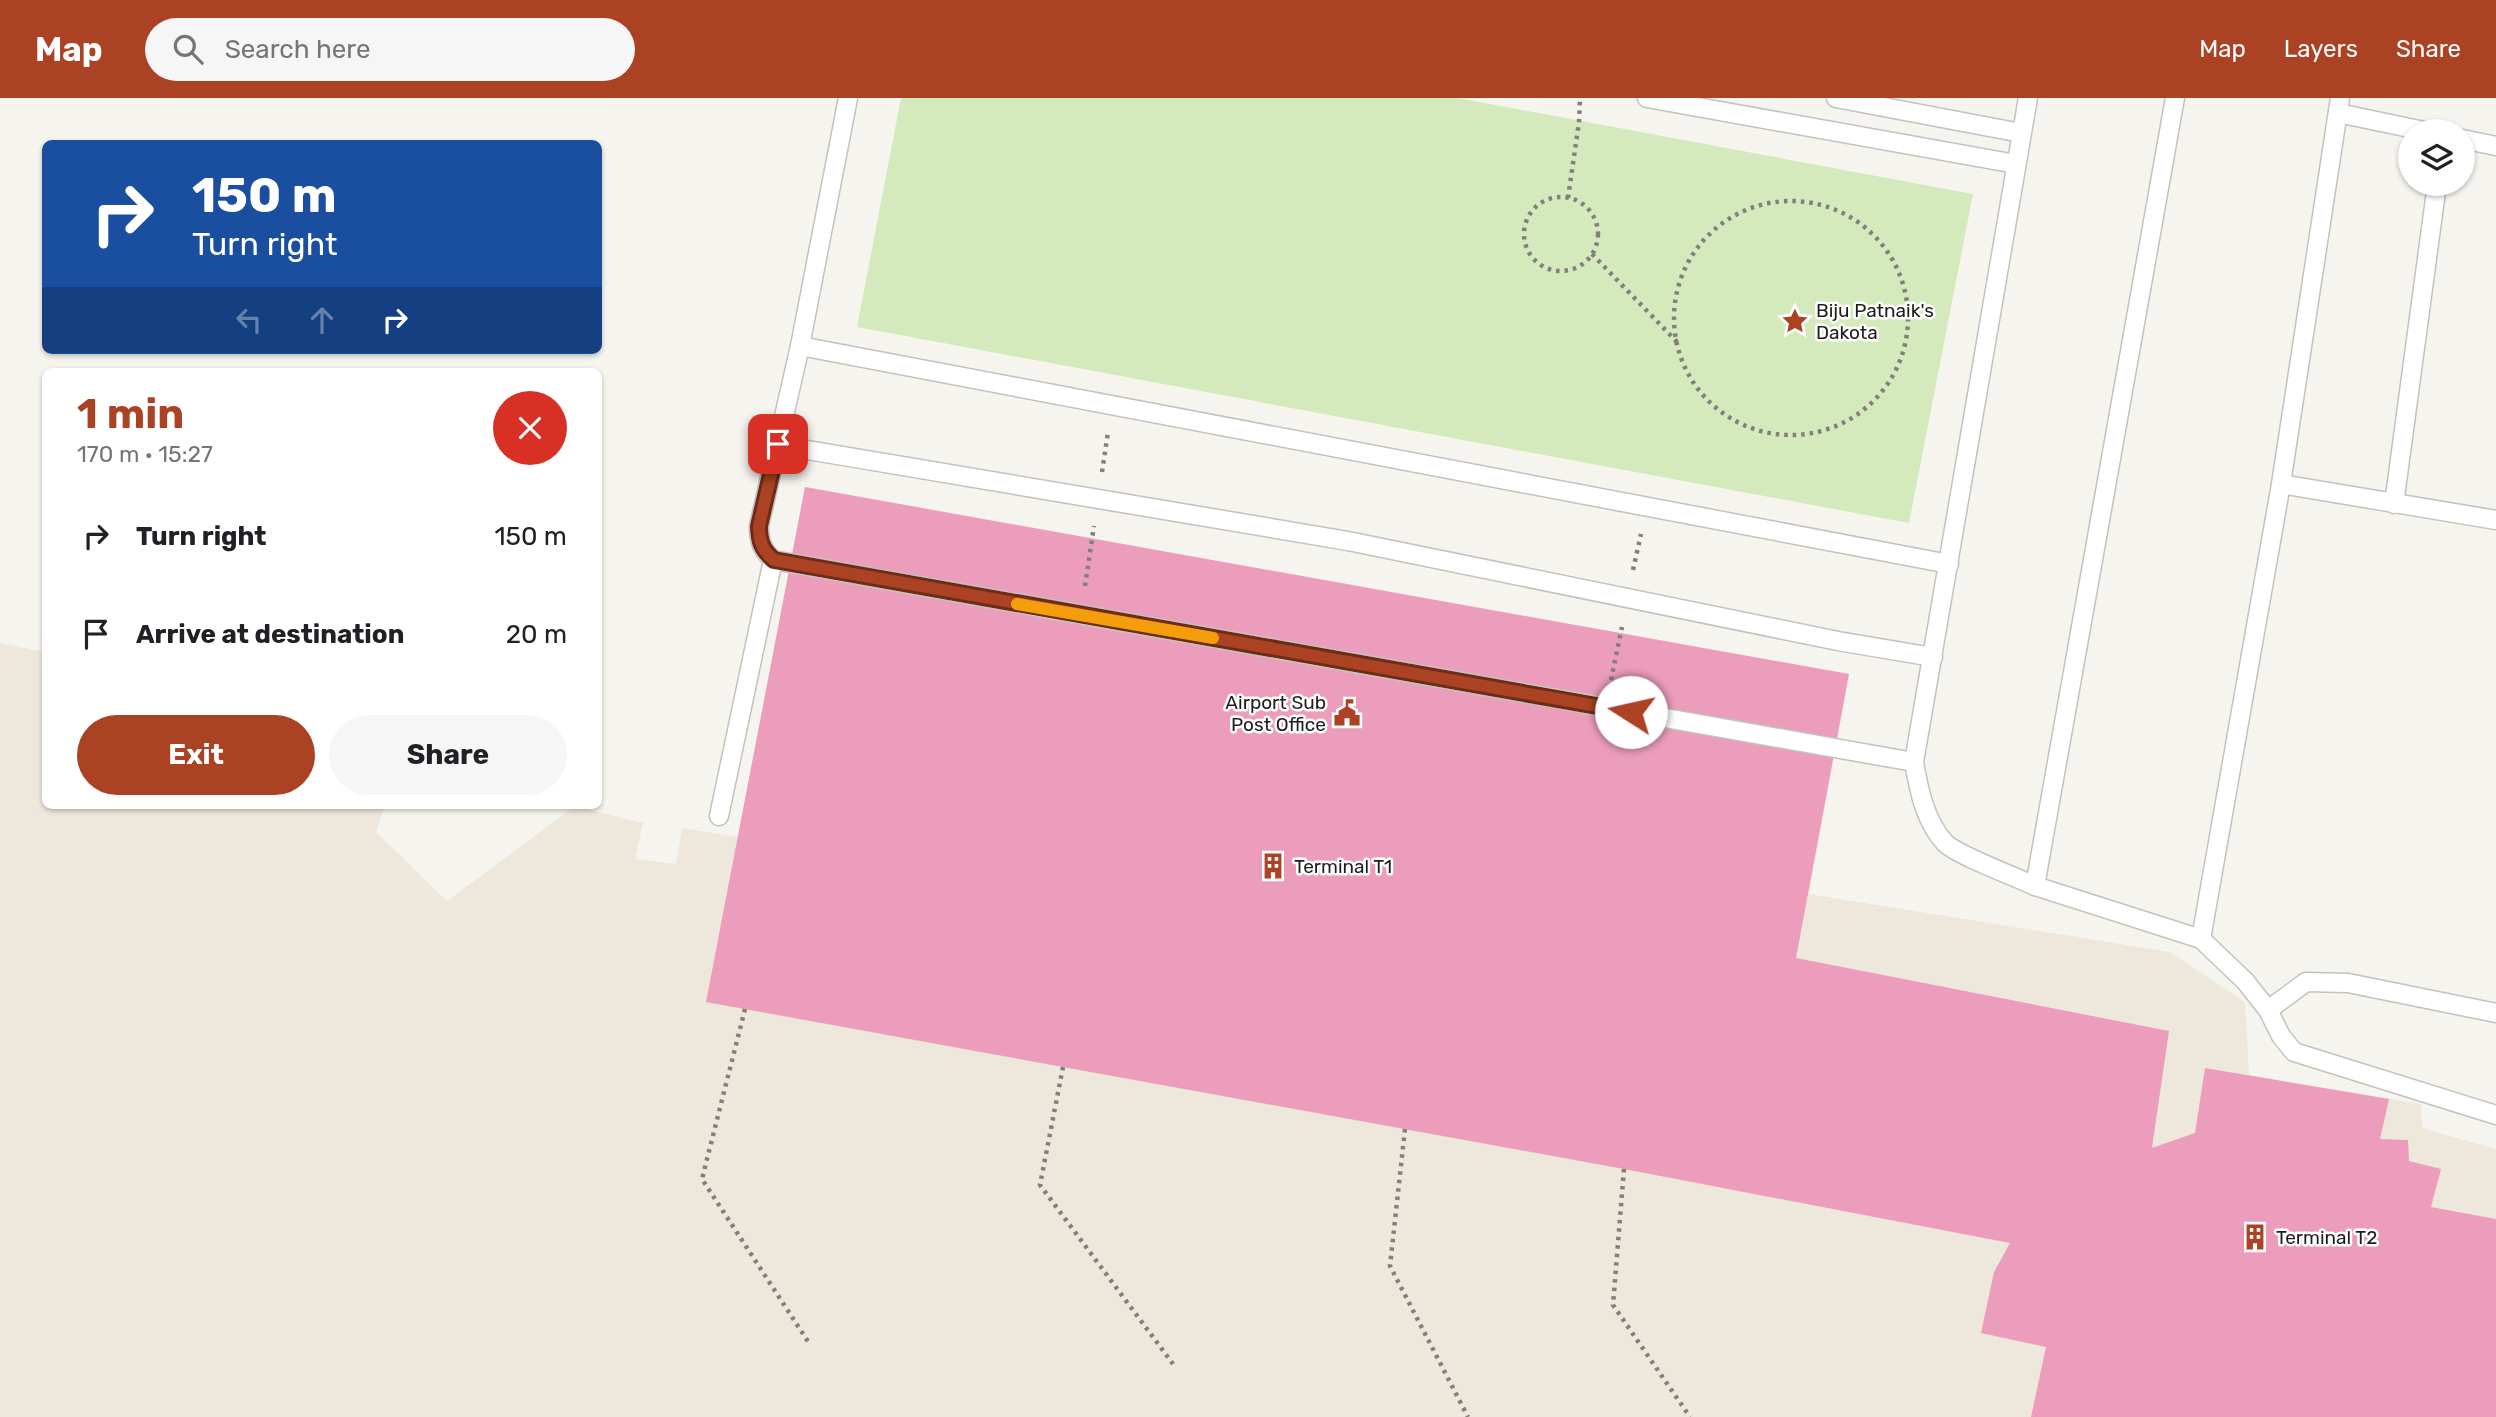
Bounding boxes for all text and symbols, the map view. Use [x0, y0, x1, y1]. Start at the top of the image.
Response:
search box [145, 18, 635, 81]
text: Map [35, 30, 103, 69]
icon: search [169, 30, 207, 68]
text: Search here [225, 34, 370, 65]
text: Map [2199, 35, 2246, 63]
text: Layers [2284, 35, 2358, 63]
text: Share [2396, 35, 2461, 63]
map controls [2398, 119, 2475, 196]
button: layers [2398, 119, 2475, 196]
text: 150 m [192, 166, 337, 224]
icon: right [77, 168, 168, 259]
text: Turn right [192, 225, 337, 263]
place label: Biju Patnaik's Dakota [1816, 299, 1934, 344]
icon: left [230, 301, 268, 339]
icon: ahead [303, 301, 341, 339]
icon: right [376, 301, 414, 339]
place icon: Biju Patnaik's Dakota [1780, 306, 1810, 336]
text: 1 min [77, 389, 184, 439]
button: close [493, 391, 567, 465]
pin [748, 414, 808, 474]
icon: arrive [759, 425, 797, 463]
text: 170 m · 15:27 [77, 440, 213, 468]
icon: right [77, 517, 115, 555]
text: Turn right [136, 521, 266, 552]
text: 150 m [494, 521, 567, 552]
icon: arrive [77, 615, 115, 653]
text: Arrive at destination [136, 619, 404, 650]
text: 20 m [506, 619, 567, 650]
position arrow [1594, 675, 1668, 749]
place label: Airport Sub Post Office [1225, 691, 1326, 736]
public building icon: Airport Sub Post Office [1332, 698, 1362, 728]
button: Exit [77, 715, 315, 795]
button: Share [329, 715, 567, 795]
building icon: Terminal T1 [1258, 851, 1288, 881]
place label: Terminal T1 [1294, 855, 1392, 878]
building icon: Terminal T2 [2240, 1222, 2270, 1252]
place label: Terminal T2 [2276, 1226, 2377, 1249]

